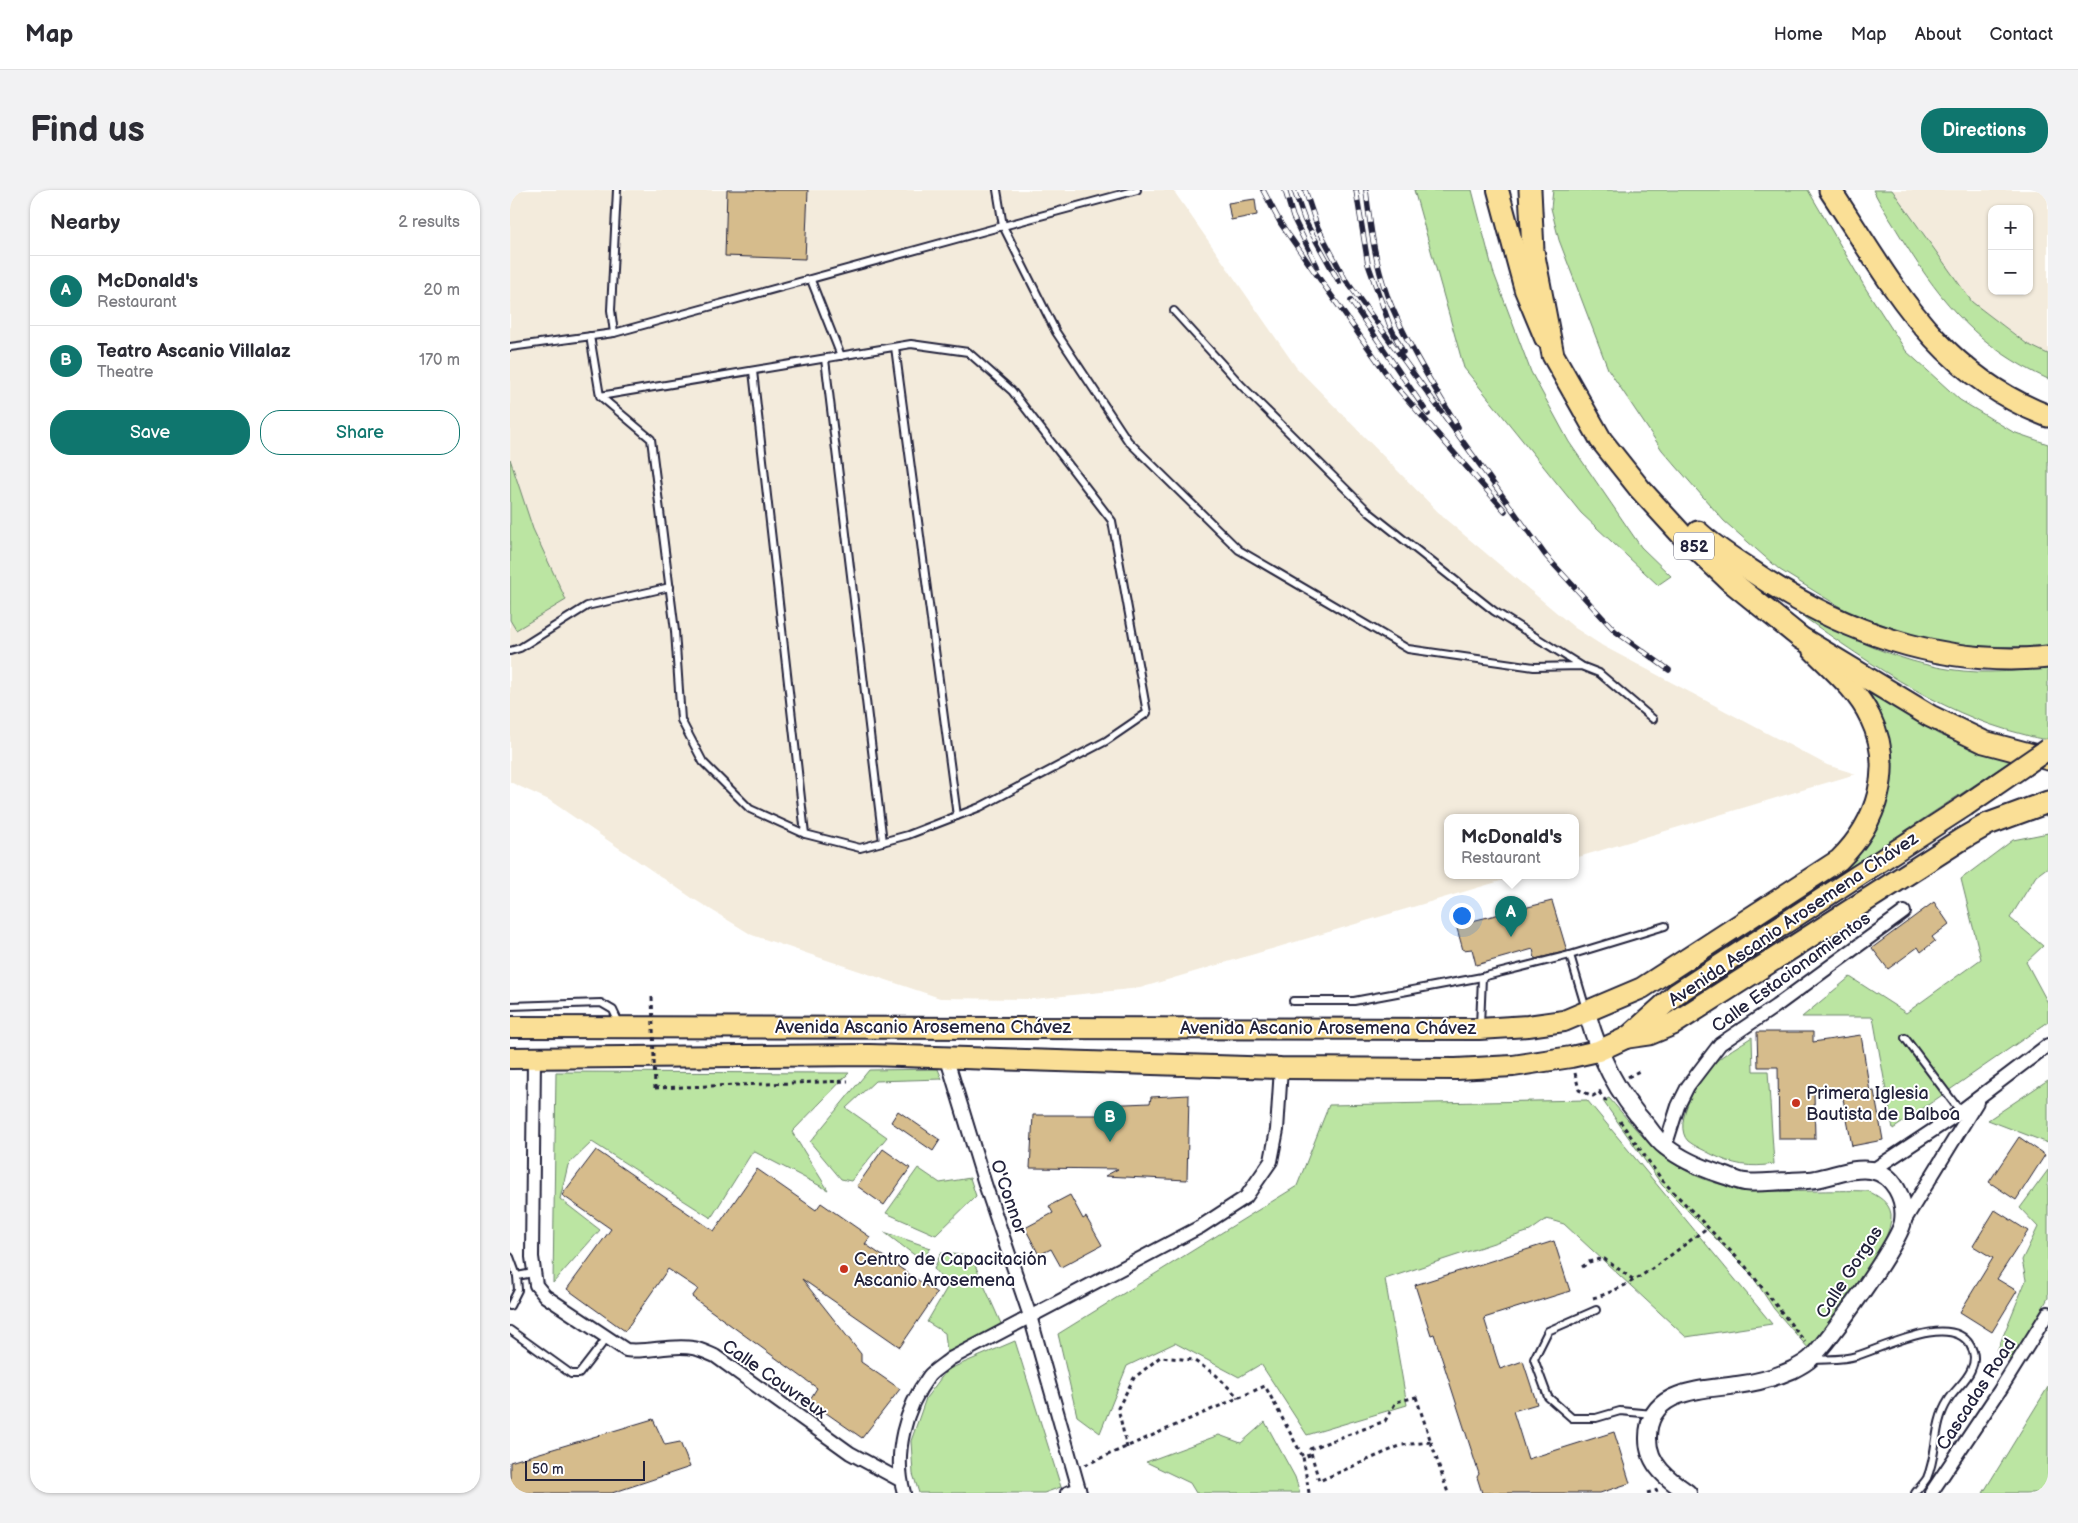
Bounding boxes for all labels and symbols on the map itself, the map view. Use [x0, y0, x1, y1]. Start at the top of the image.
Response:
road number: 852 [1674, 532, 1714, 560]
street label: Avenida Ascanio Arosemena Chávez [1665, 828, 1922, 1011]
pin: A [1495, 896, 1527, 937]
your location [1449, 903, 1475, 929]
street label: Calle Estacionamientos [1708, 908, 1875, 1037]
street label: Avenida Ascanio Arosemena Chávez [775, 1017, 1071, 1038]
street label: Avenida Ascanio Arosemena Chávez [1180, 1018, 1476, 1039]
place label: Primera Iglesia Bautista de Balboa [1806, 1083, 1960, 1125]
marker: Primera Iglesia Bautista de Balboa [1790, 1097, 1802, 1109]
pin: B [1094, 1101, 1126, 1142]
street label: O'Connor [986, 1157, 1031, 1238]
street label: Calle Gorgas [1812, 1222, 1887, 1322]
place label: Centro de Capacitación Ascanio Arosemena [854, 1249, 1047, 1291]
marker: Centro de Capacitación Ascanio Arosemena [838, 1263, 850, 1275]
street label: Cascadas Road [1932, 1334, 2020, 1454]
street label: Calle Couvreux [718, 1335, 832, 1424]
scale bar [525, 1458, 645, 1481]

